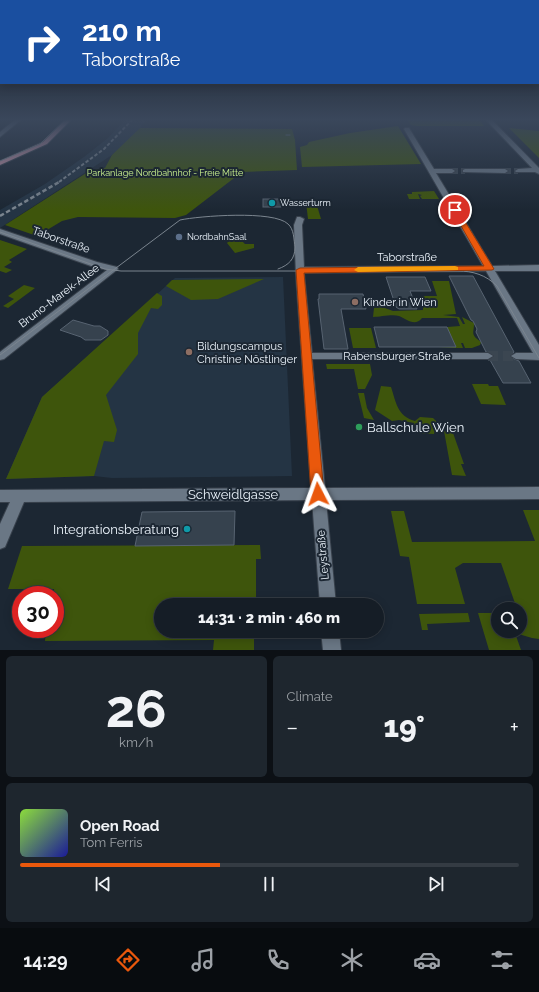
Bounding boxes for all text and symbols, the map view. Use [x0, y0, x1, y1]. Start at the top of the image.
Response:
text: 210 m [82, 15, 162, 48]
icon: right [16, 16, 68, 68]
text: Taborstraße [82, 49, 180, 70]
park label: Parkanlage Nordbahnhof - Freie Mitte [87, 168, 244, 178]
pin [438, 193, 472, 227]
marker: Wasserturm [267, 198, 277, 208]
place label: Wasserturm [280, 198, 331, 208]
icon: arrive [444, 199, 466, 221]
street label: Taborstraße [30, 224, 92, 256]
marker: NordbahnSaal [174, 232, 184, 242]
place label: NordbahnSaal [187, 232, 247, 242]
street label: Taborstraße [377, 251, 438, 264]
street label: Bruno-Marek-Allee [16, 261, 102, 330]
place label: Kinder in Wien [363, 296, 437, 309]
marker: Kinder in Wien [350, 297, 360, 307]
place label: Bildungscampus Christine Nöstlinger [197, 340, 297, 366]
marker: Bildungscampus Christine Nöstlinger [184, 347, 194, 357]
street label: Rabensburger Straße [343, 350, 451, 363]
place label: Ballschule Wien [367, 420, 464, 435]
marker: Ballschule Wien [354, 422, 364, 432]
position arrow [297, 473, 339, 515]
street label: Schweidlgasse [188, 487, 278, 502]
place label: Integrationsberatung [53, 522, 179, 537]
marker: Integrationsberatung [182, 524, 192, 534]
street label: Leystraße [314, 529, 332, 580]
speed limit sign: 30 [12, 586, 64, 638]
map controls [491, 602, 527, 638]
button: search [491, 602, 527, 638]
text: 14:31 · 2 min · 460 m [198, 609, 340, 627]
text: 26 [106, 678, 167, 739]
text: Climate [287, 689, 333, 704]
text: 19° [384, 709, 425, 744]
text: − [287, 714, 298, 740]
text: + [510, 714, 519, 740]
text: km/h [119, 735, 153, 750]
text: Open Road [80, 817, 160, 835]
text: Tom Ferris [80, 835, 143, 850]
icon: previous [92, 873, 114, 895]
icon: pause [258, 873, 280, 895]
icon: next [425, 873, 447, 895]
icon: directions [114, 946, 142, 974]
icon: music [189, 946, 217, 974]
icon: phone [264, 946, 292, 974]
icon: climate [338, 946, 366, 974]
icon: car [413, 946, 441, 974]
icon: filters [488, 946, 516, 974]
text: 14:29 [23, 950, 68, 971]

